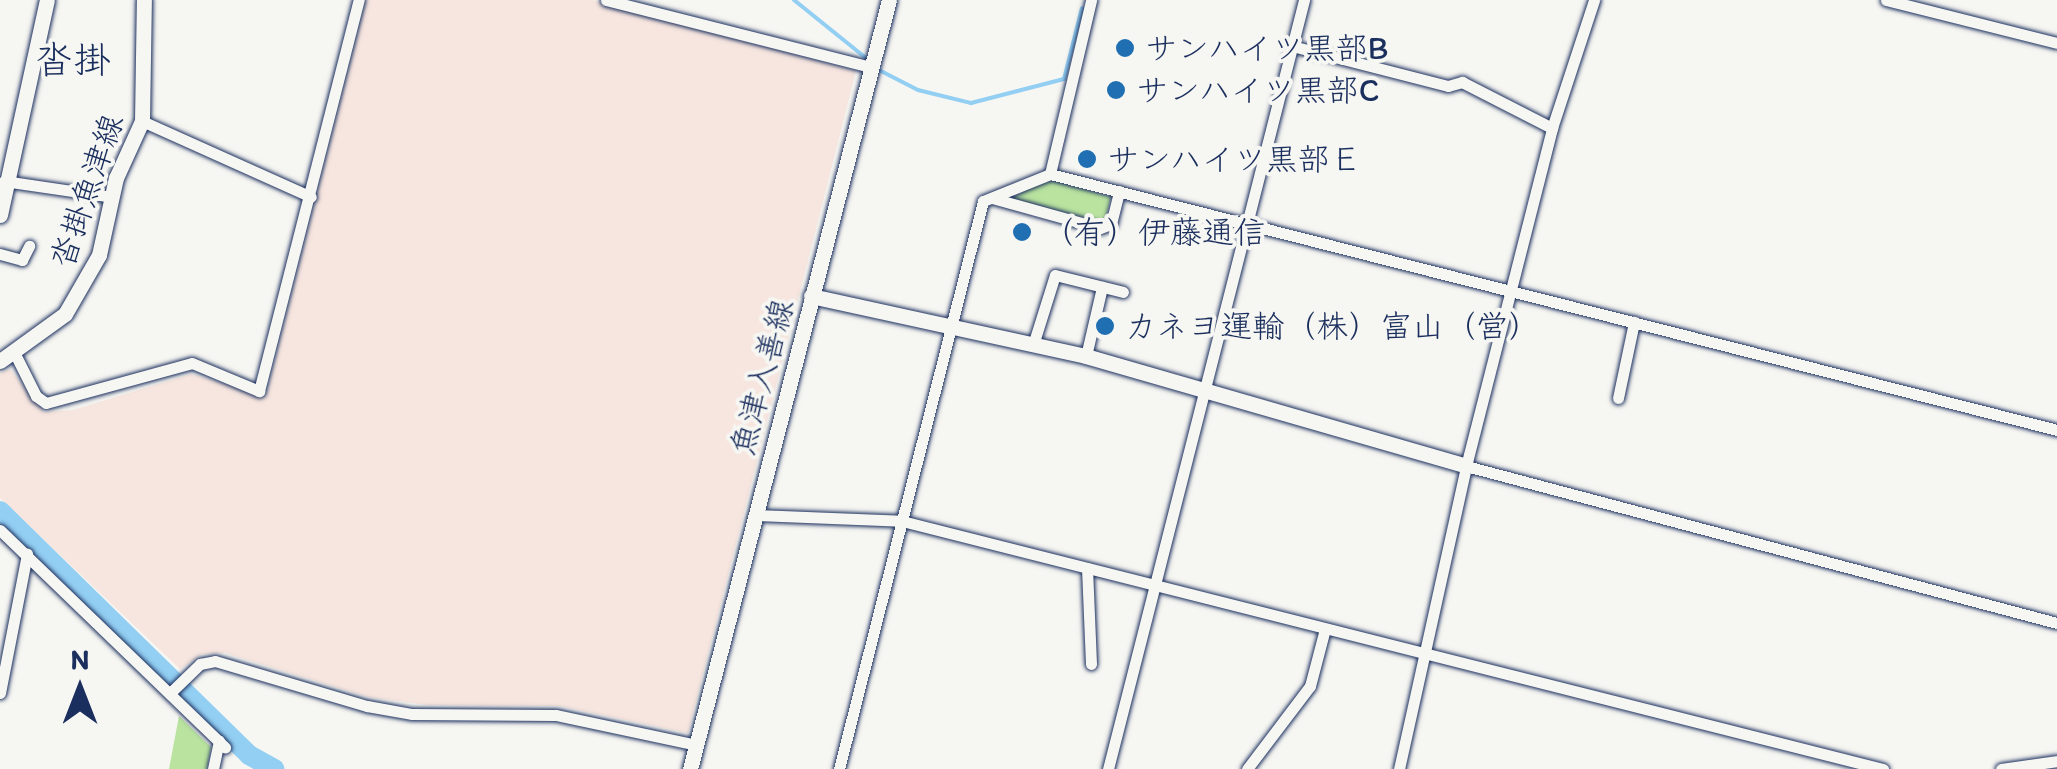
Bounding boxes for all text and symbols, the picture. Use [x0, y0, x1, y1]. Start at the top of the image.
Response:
place label: サンハイツ黒部B [1145, 29, 1390, 67]
marker: サンハイツ黒部B [1114, 37, 1136, 59]
district label: 沓掛 [35, 38, 111, 84]
place label: サンハイツ黒部C [1136, 71, 1381, 109]
marker: サンハイツ黒部C [1105, 79, 1127, 101]
street label: 沓掛魚津線 [43, 109, 131, 273]
place label: サンハイツ黒部Ｅ [1107, 140, 1363, 178]
marker: サンハイツ黒部Ｅ [1076, 148, 1098, 170]
place label: （有）伊藤通信 [1042, 213, 1266, 251]
marker: （有）伊藤通信 [1011, 221, 1033, 243]
street label: 魚津入善線 [723, 295, 801, 459]
place label: カネヨ運輸（株）富山（営） [1125, 307, 1541, 345]
marker: カネヨ運輸（株）富山（営） [1094, 315, 1116, 337]
north arrow [30, 639, 130, 739]
text: N [71, 642, 89, 676]

